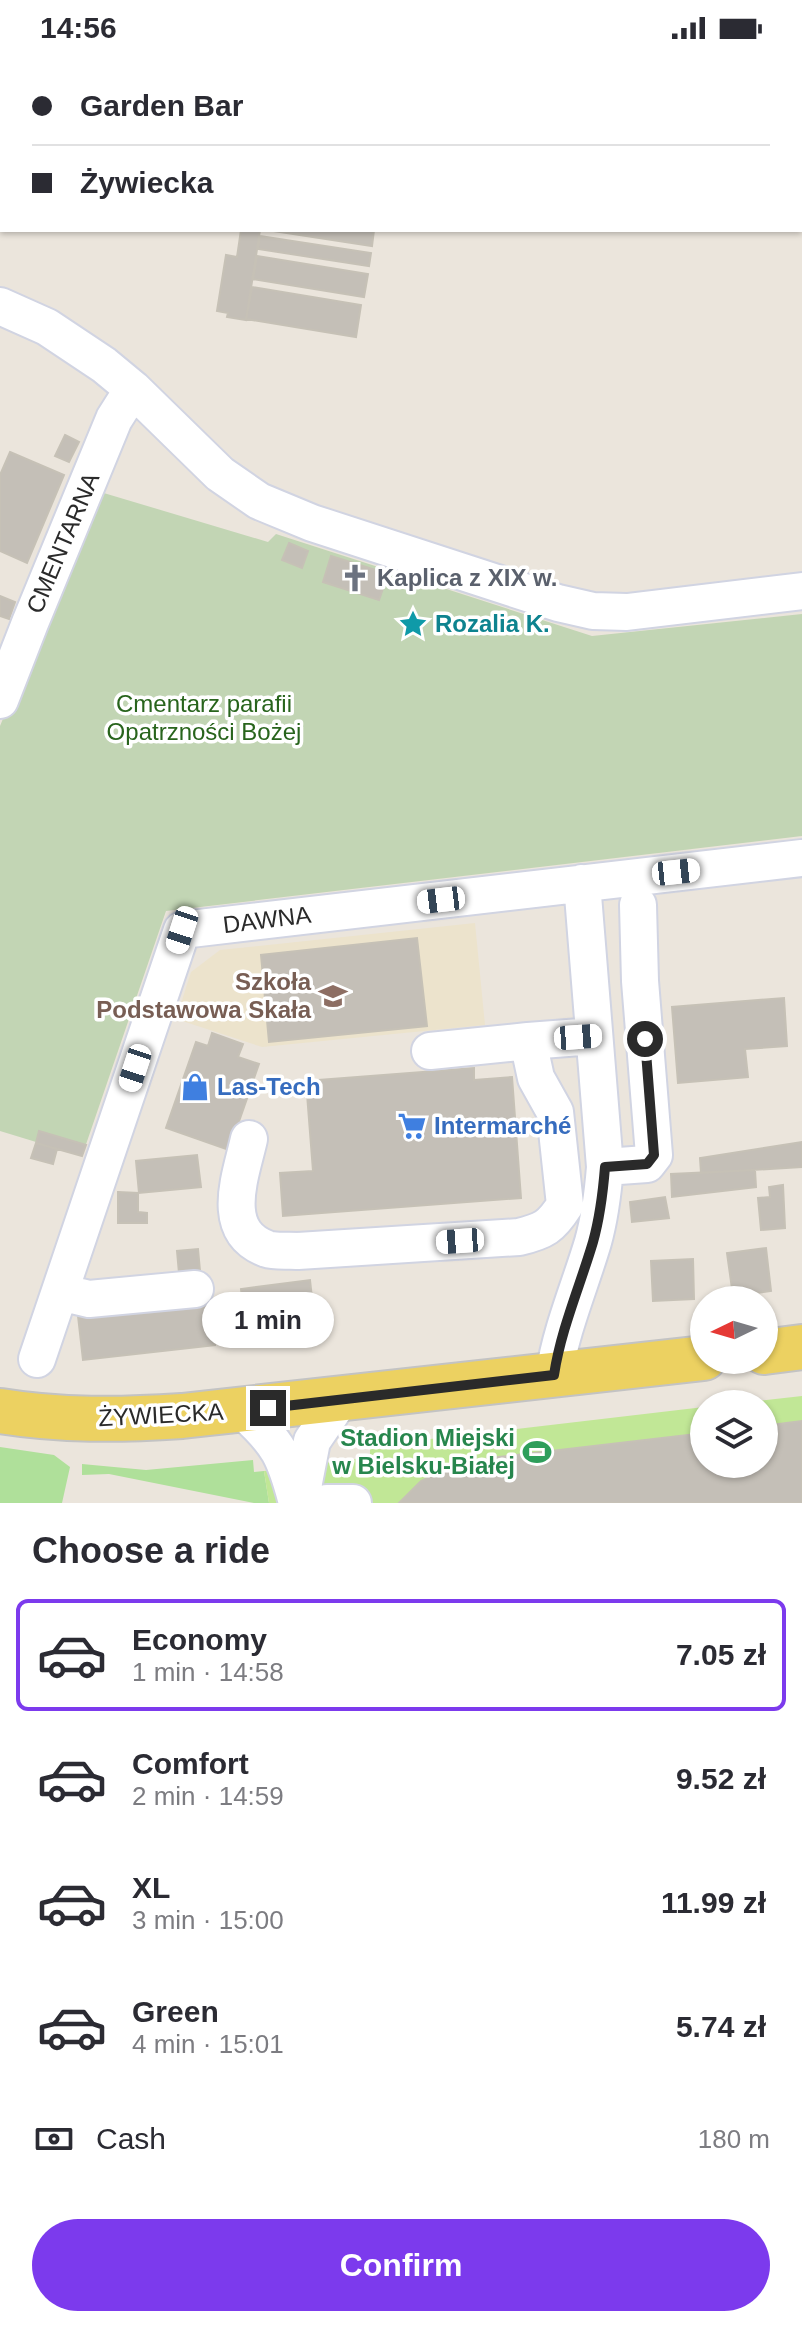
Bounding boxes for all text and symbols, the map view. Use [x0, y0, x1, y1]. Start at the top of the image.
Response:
text: 14:56 [40, 11, 117, 44]
text: Garden Bar [80, 89, 243, 122]
text: Żywiecka [80, 166, 213, 199]
street label: CMENTARNA [21, 468, 104, 617]
church icon: Kaplica z XIX w. [340, 563, 370, 593]
place label: Kaplica z XIX w. [377, 564, 558, 591]
place icon: Rozalia K. [398, 609, 428, 639]
place label: Rozalia K. [435, 610, 550, 637]
park label: Cmentarz parafii Opatrzności Bożej [107, 690, 301, 745]
car [651, 858, 701, 886]
car [416, 885, 466, 915]
street label: DAWNA [221, 901, 312, 938]
car [163, 903, 201, 957]
place label: Szkoła Podstawowa Skała [96, 968, 312, 1023]
school or university icon: Szkoła Podstawowa Skała [318, 981, 348, 1011]
route start [627, 1021, 663, 1057]
car [553, 1023, 603, 1051]
car [116, 1041, 154, 1095]
shop icon: Las-Tech [180, 1072, 210, 1102]
place label: Las-Tech [217, 1073, 321, 1100]
supermarket icon: Intermarché [397, 1111, 427, 1141]
place label: Intermarché [434, 1112, 571, 1139]
car [435, 1227, 485, 1255]
north arrow [690, 1286, 778, 1374]
map controls [690, 1286, 778, 1478]
callout: 1 min [202, 1292, 334, 1348]
text: 1 min [234, 1305, 302, 1335]
route end [250, 1390, 286, 1426]
button: layers [690, 1390, 778, 1478]
street label: ŻYWIECKA [98, 1398, 224, 1431]
place label: Stadion Miejski w Bielsku-Białej [331, 1424, 515, 1479]
sports icon: Stadion Miejski w Bielsku-Białej [522, 1437, 552, 1467]
text: Choose a ride [32, 1530, 270, 1571]
icon: car [36, 1619, 108, 1691]
text: Economy [132, 1623, 267, 1656]
text: 7.05 zł [676, 1638, 766, 1671]
text: 1 min · 14:58 [132, 1657, 284, 1687]
icon: car [36, 1743, 108, 1815]
text: Comfort [132, 1747, 249, 1780]
text: 9.52 zł [676, 1762, 766, 1795]
text: 2 min · 14:59 [132, 1781, 284, 1811]
icon: car [36, 1867, 108, 1939]
text: XL [132, 1871, 170, 1904]
text: 11.99 zł [661, 1886, 766, 1919]
text: 3 min · 15:00 [132, 1905, 284, 1935]
icon: car [36, 1991, 108, 2063]
text: Green [132, 1995, 219, 2028]
text: 5.74 zł [676, 2010, 766, 2043]
text: 4 min · 15:01 [132, 2029, 284, 2059]
icon: cash [32, 2117, 76, 2161]
text: Cash [96, 2122, 166, 2155]
text: 180 m [698, 2124, 770, 2154]
button: Confirm [32, 2219, 770, 2311]

